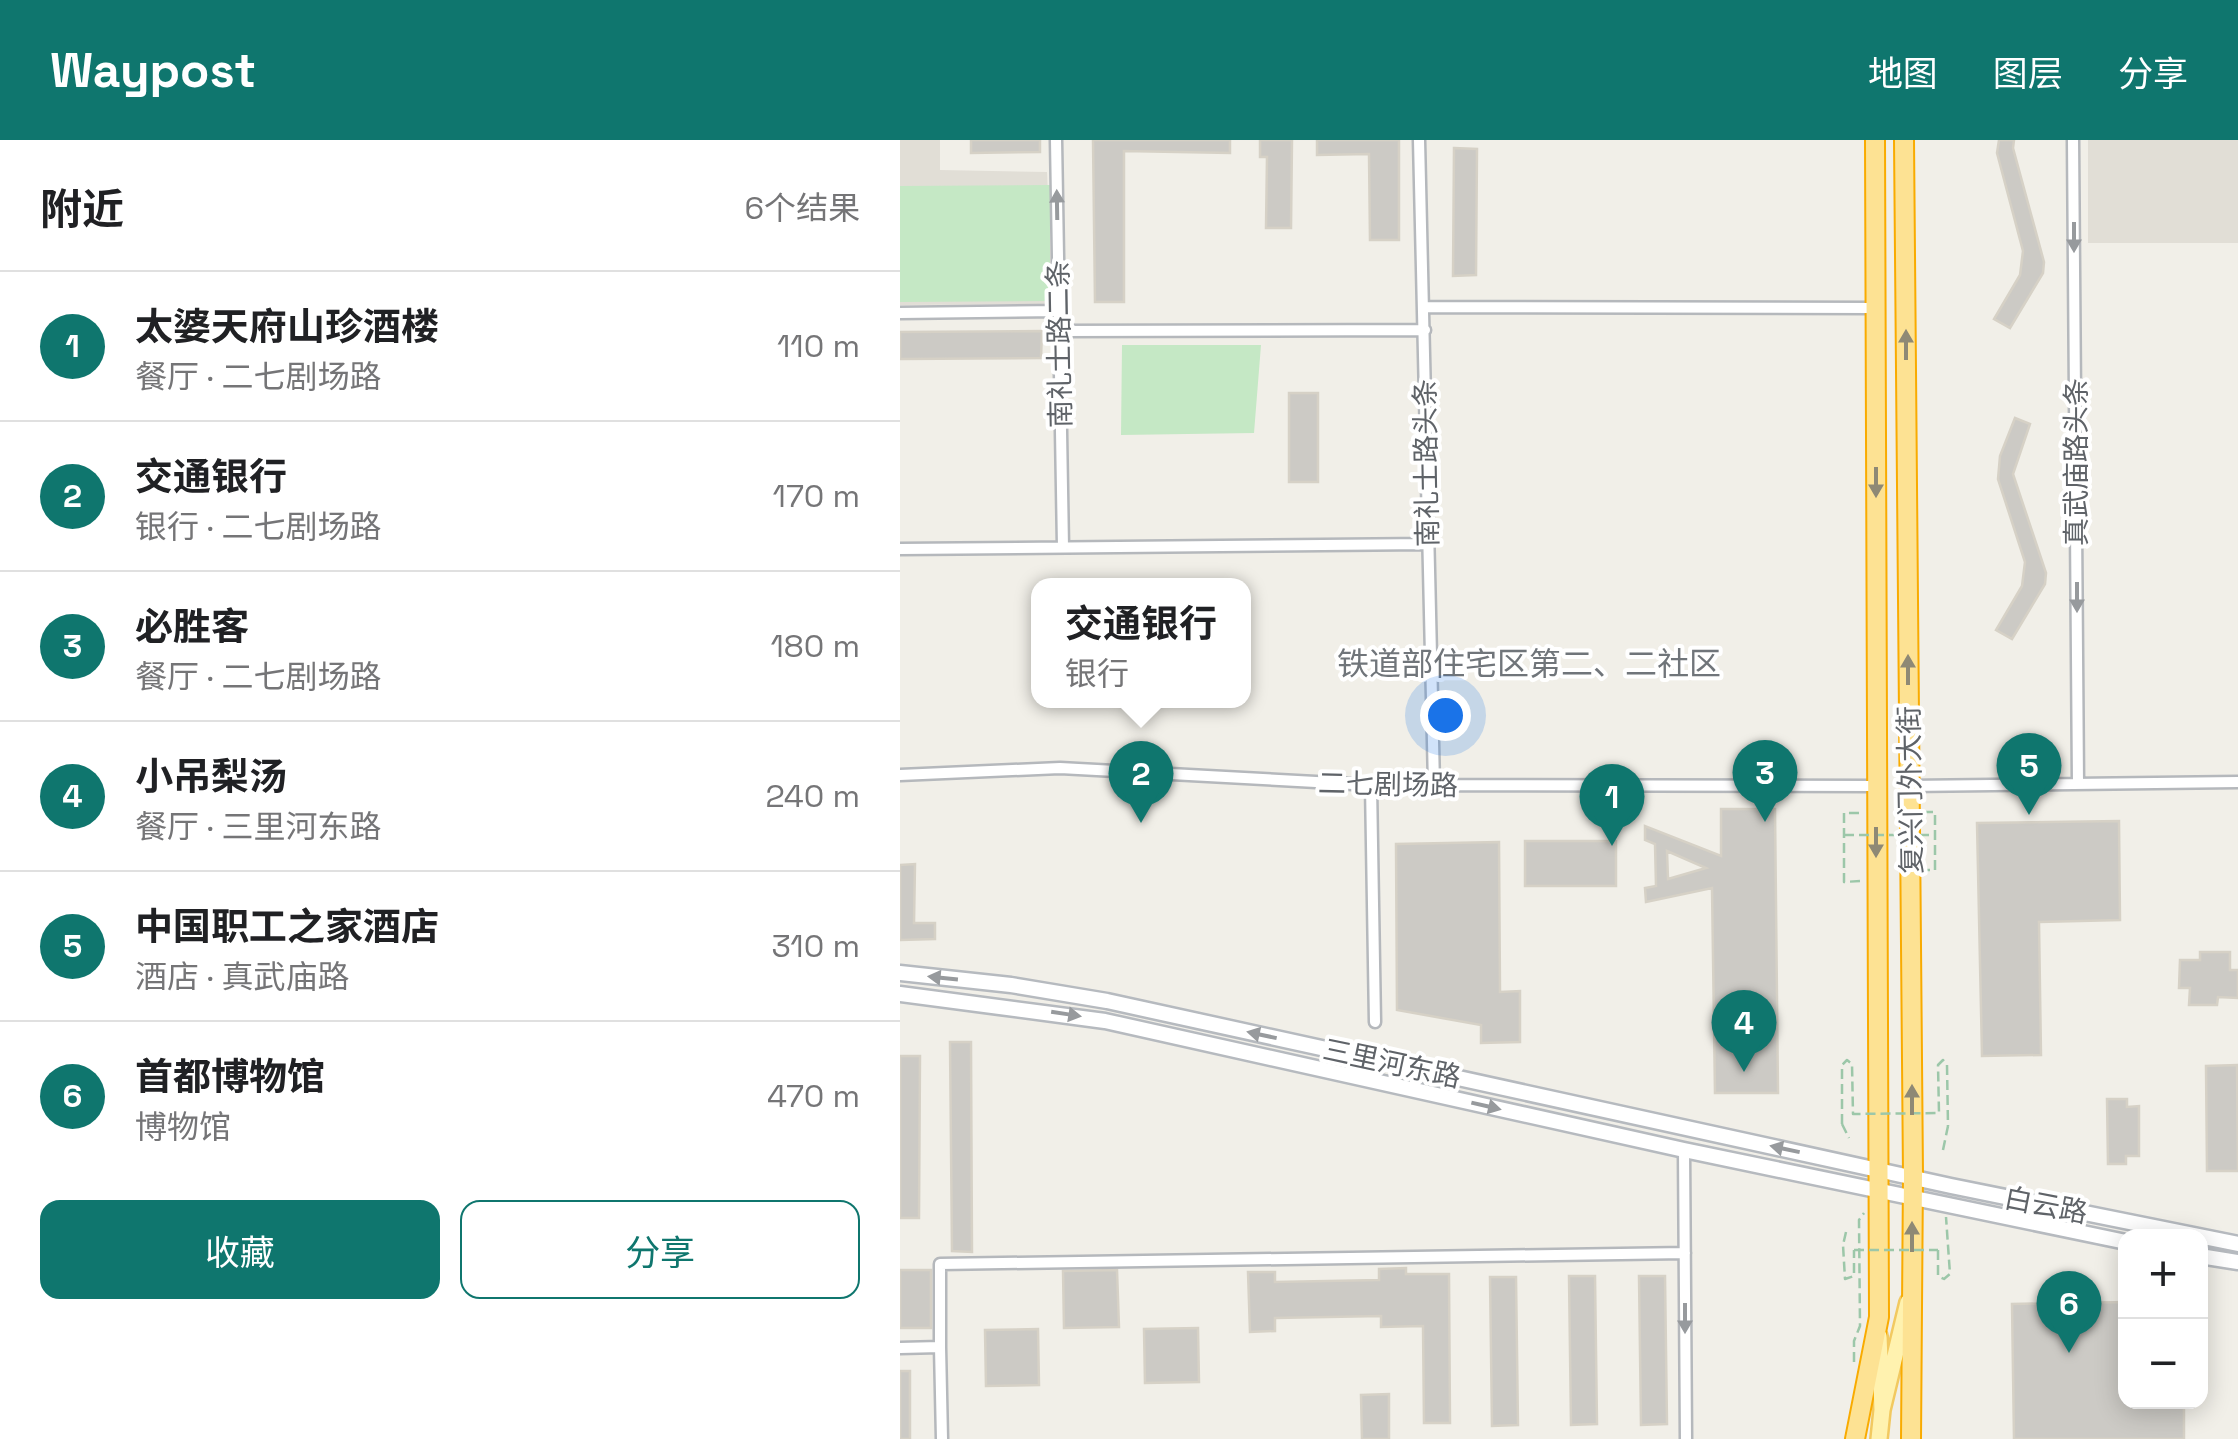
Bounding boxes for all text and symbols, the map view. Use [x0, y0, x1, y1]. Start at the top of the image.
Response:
text: Waypost [50, 40, 256, 101]
text: 地图 [1868, 52, 1938, 96]
text: 图层 [1993, 52, 2063, 96]
text: 分享 [2118, 52, 2188, 96]
text: 附近 [40, 183, 124, 236]
text: 6个结果 [744, 188, 860, 228]
one-way arrow [1049, 188, 1065, 220]
one-way arrow [2066, 222, 2082, 254]
street label: 南礼士路二条 [1040, 260, 1078, 428]
text: 太婆天府山珍酒楼 [135, 303, 439, 351]
text: 1 [65, 326, 80, 366]
text: 110 m [777, 326, 860, 366]
one-way arrow [1898, 329, 1914, 361]
text: 餐厅 · 二七剧场路 [135, 357, 381, 397]
street label: 真武庙路头条 [2058, 378, 2094, 546]
street label: 南礼士路头条 [1407, 379, 1445, 547]
text: 交通银行 [135, 453, 287, 501]
one-way arrow [1868, 467, 1884, 499]
text: 2 [63, 476, 82, 516]
text: 170 m [773, 476, 860, 516]
text: 银行 · 二七剧场路 [135, 507, 381, 547]
popup [1031, 578, 1251, 708]
one-way arrow [2069, 582, 2085, 614]
text: 交通银行 [1065, 600, 1217, 648]
text: 必胜客 [135, 603, 249, 651]
text: 3 [63, 626, 82, 666]
text: 180 m [770, 626, 860, 666]
district label: 铁道部住宅区第二、二社区 [1337, 644, 1721, 684]
text: 银行 [1065, 654, 1129, 694]
one-way arrow [1900, 654, 1916, 686]
text: 餐厅 · 二七剧场路 [135, 657, 381, 697]
your location [1420, 690, 1471, 741]
street label: 复兴门外大街 [1891, 706, 1929, 874]
pin: 5 [1996, 732, 2062, 815]
pin: 2 [1108, 740, 1174, 823]
pin: 3 [1732, 740, 1798, 822]
text: 小吊梨汤 [135, 753, 287, 801]
pin: 1 [1580, 764, 1644, 846]
street label: 二七剧场路 [1318, 765, 1458, 803]
text: 4 [62, 776, 83, 816]
text: 240 m [765, 776, 860, 816]
text: 餐厅 · 三里河东路 [135, 807, 381, 847]
one-way arrow [1869, 827, 1885, 859]
text: 中国职工之家酒店 [135, 903, 439, 951]
text: 5 [63, 926, 82, 966]
text: 310 m [772, 926, 860, 966]
text: 酒店 · 真武庙路 [135, 957, 349, 997]
one-way arrow [926, 970, 958, 986]
pin: 4 [1712, 990, 1776, 1072]
one-way arrow [1051, 1007, 1082, 1023]
one-way arrow [1247, 1026, 1278, 1042]
street label: 三里河东路 [1320, 1031, 1464, 1095]
text: 首都博物馆 [135, 1053, 325, 1101]
text: 6 [63, 1076, 82, 1116]
text: 470 m [767, 1076, 860, 1116]
one-way arrow [1904, 1084, 1920, 1116]
one-way arrow [1471, 1098, 1502, 1114]
text: 博物馆 [135, 1107, 231, 1147]
one-way arrow [1769, 1140, 1800, 1156]
street label: 白云路 [2001, 1179, 2091, 1231]
button: 收藏 [40, 1200, 440, 1299]
button: 分享 [460, 1200, 860, 1299]
one-way arrow [1905, 1220, 1921, 1252]
map controls [2118, 1229, 2208, 1409]
button: + [2118, 1229, 2208, 1319]
pin: 6 [2036, 1270, 2102, 1353]
one-way arrow [1677, 1302, 1693, 1334]
button: − [2118, 1319, 2208, 1409]

